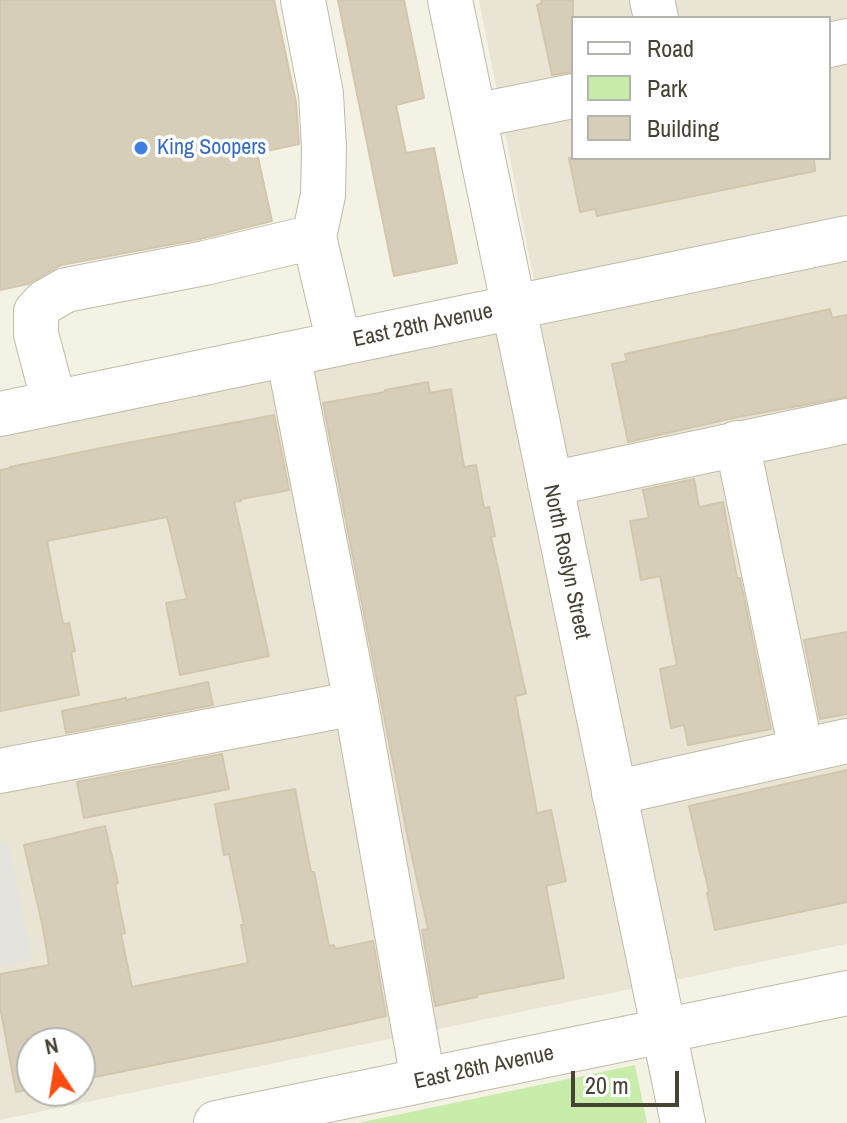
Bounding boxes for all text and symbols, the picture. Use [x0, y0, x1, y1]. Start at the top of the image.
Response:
legend [571, 16, 831, 160]
text: Road [647, 32, 694, 64]
text: Park [647, 72, 687, 104]
text: Building [647, 112, 719, 144]
place label: King Soopers [157, 135, 266, 161]
marker: King Soopers [132, 139, 150, 157]
street label: East 28th Avenue [351, 298, 495, 354]
street label: North Roslyn Street [537, 482, 595, 642]
north arrow [16, 1027, 96, 1107]
text: N [42, 1029, 61, 1062]
street label: East 26th Avenue [412, 1040, 556, 1096]
scale bar [575, 1055, 683, 1105]
text: 20 m [585, 1069, 629, 1101]

